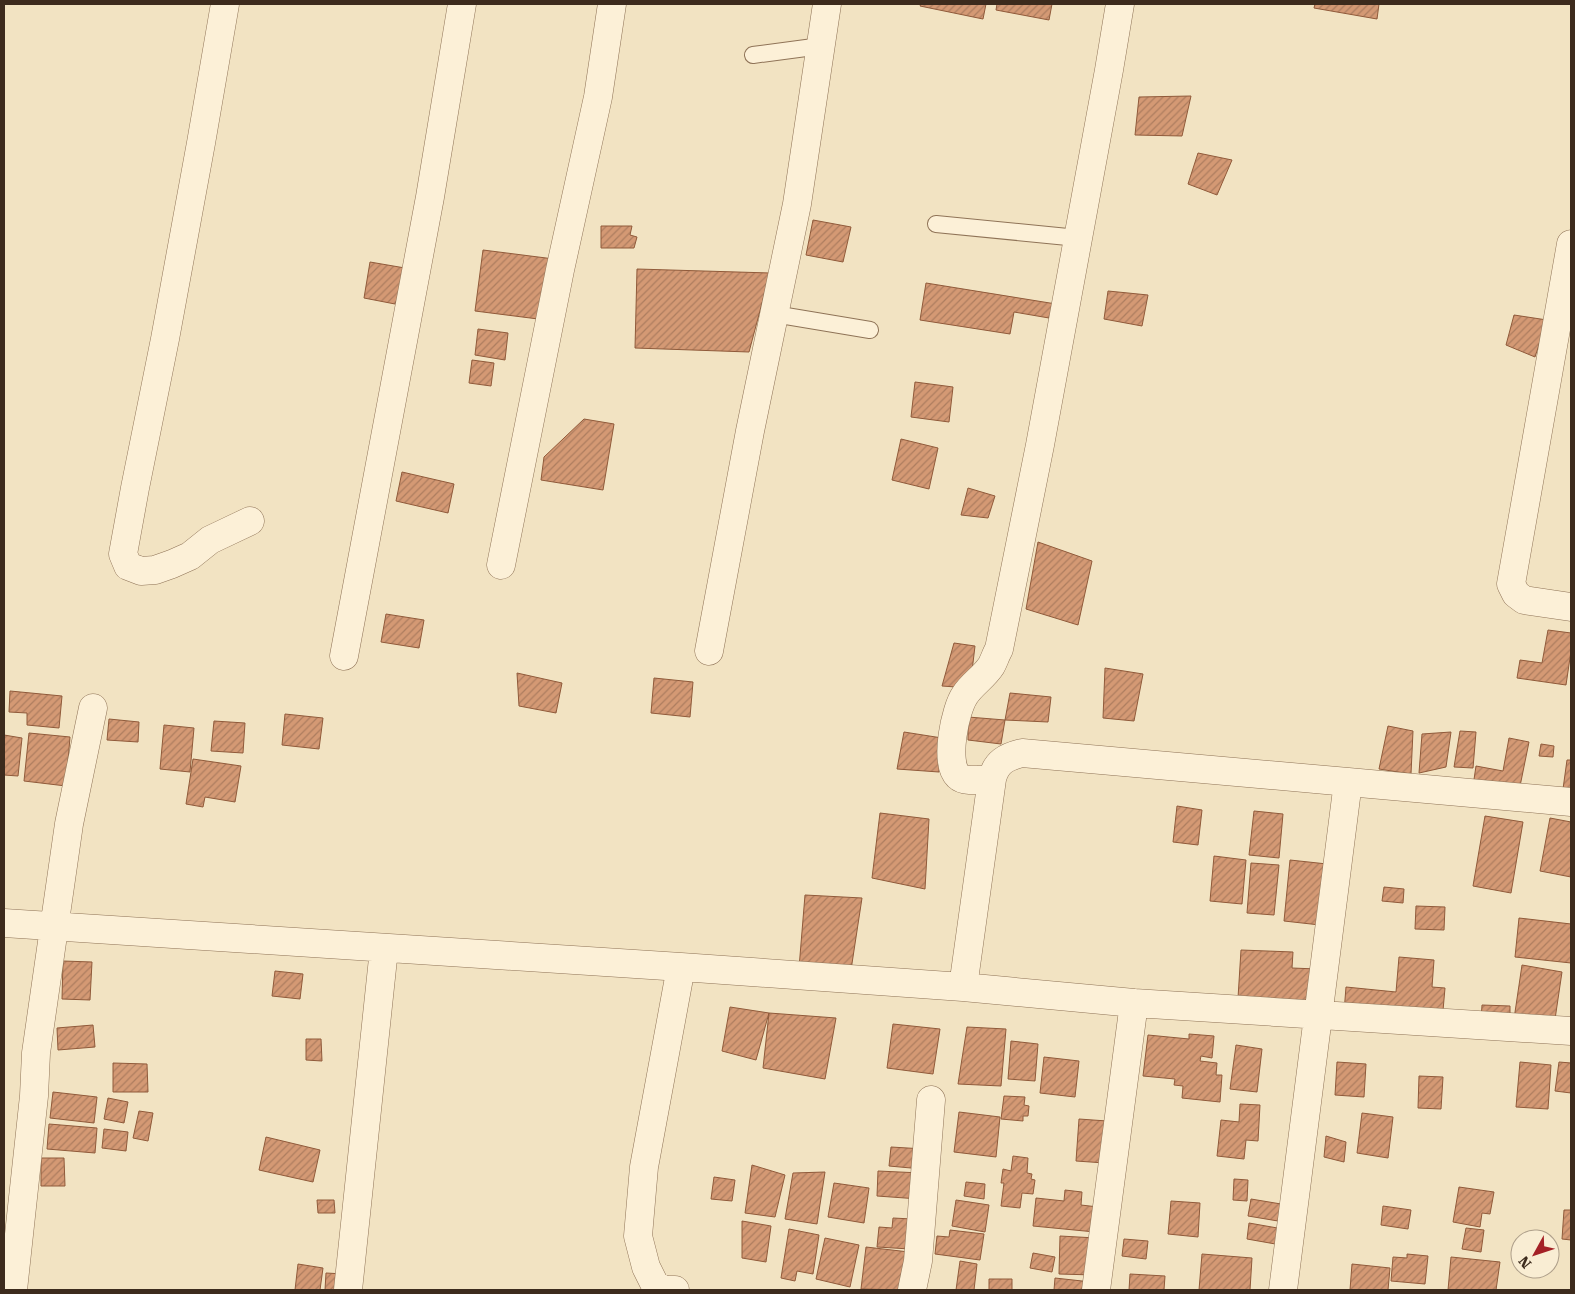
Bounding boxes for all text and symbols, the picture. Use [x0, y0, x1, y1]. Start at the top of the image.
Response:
north arrow [1510, 1229, 1560, 1279]
text: N [1515, 1253, 1535, 1272]

